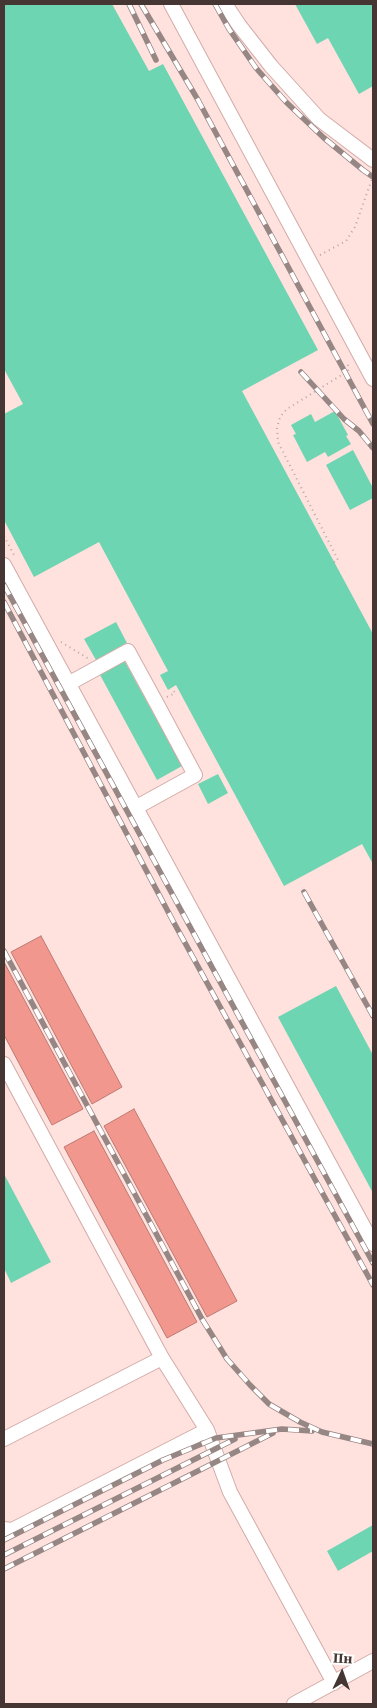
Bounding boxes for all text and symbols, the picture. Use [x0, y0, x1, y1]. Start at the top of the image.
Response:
north arrow [317, 1648, 367, 1698]
text: Пн [332, 1648, 353, 1669]

